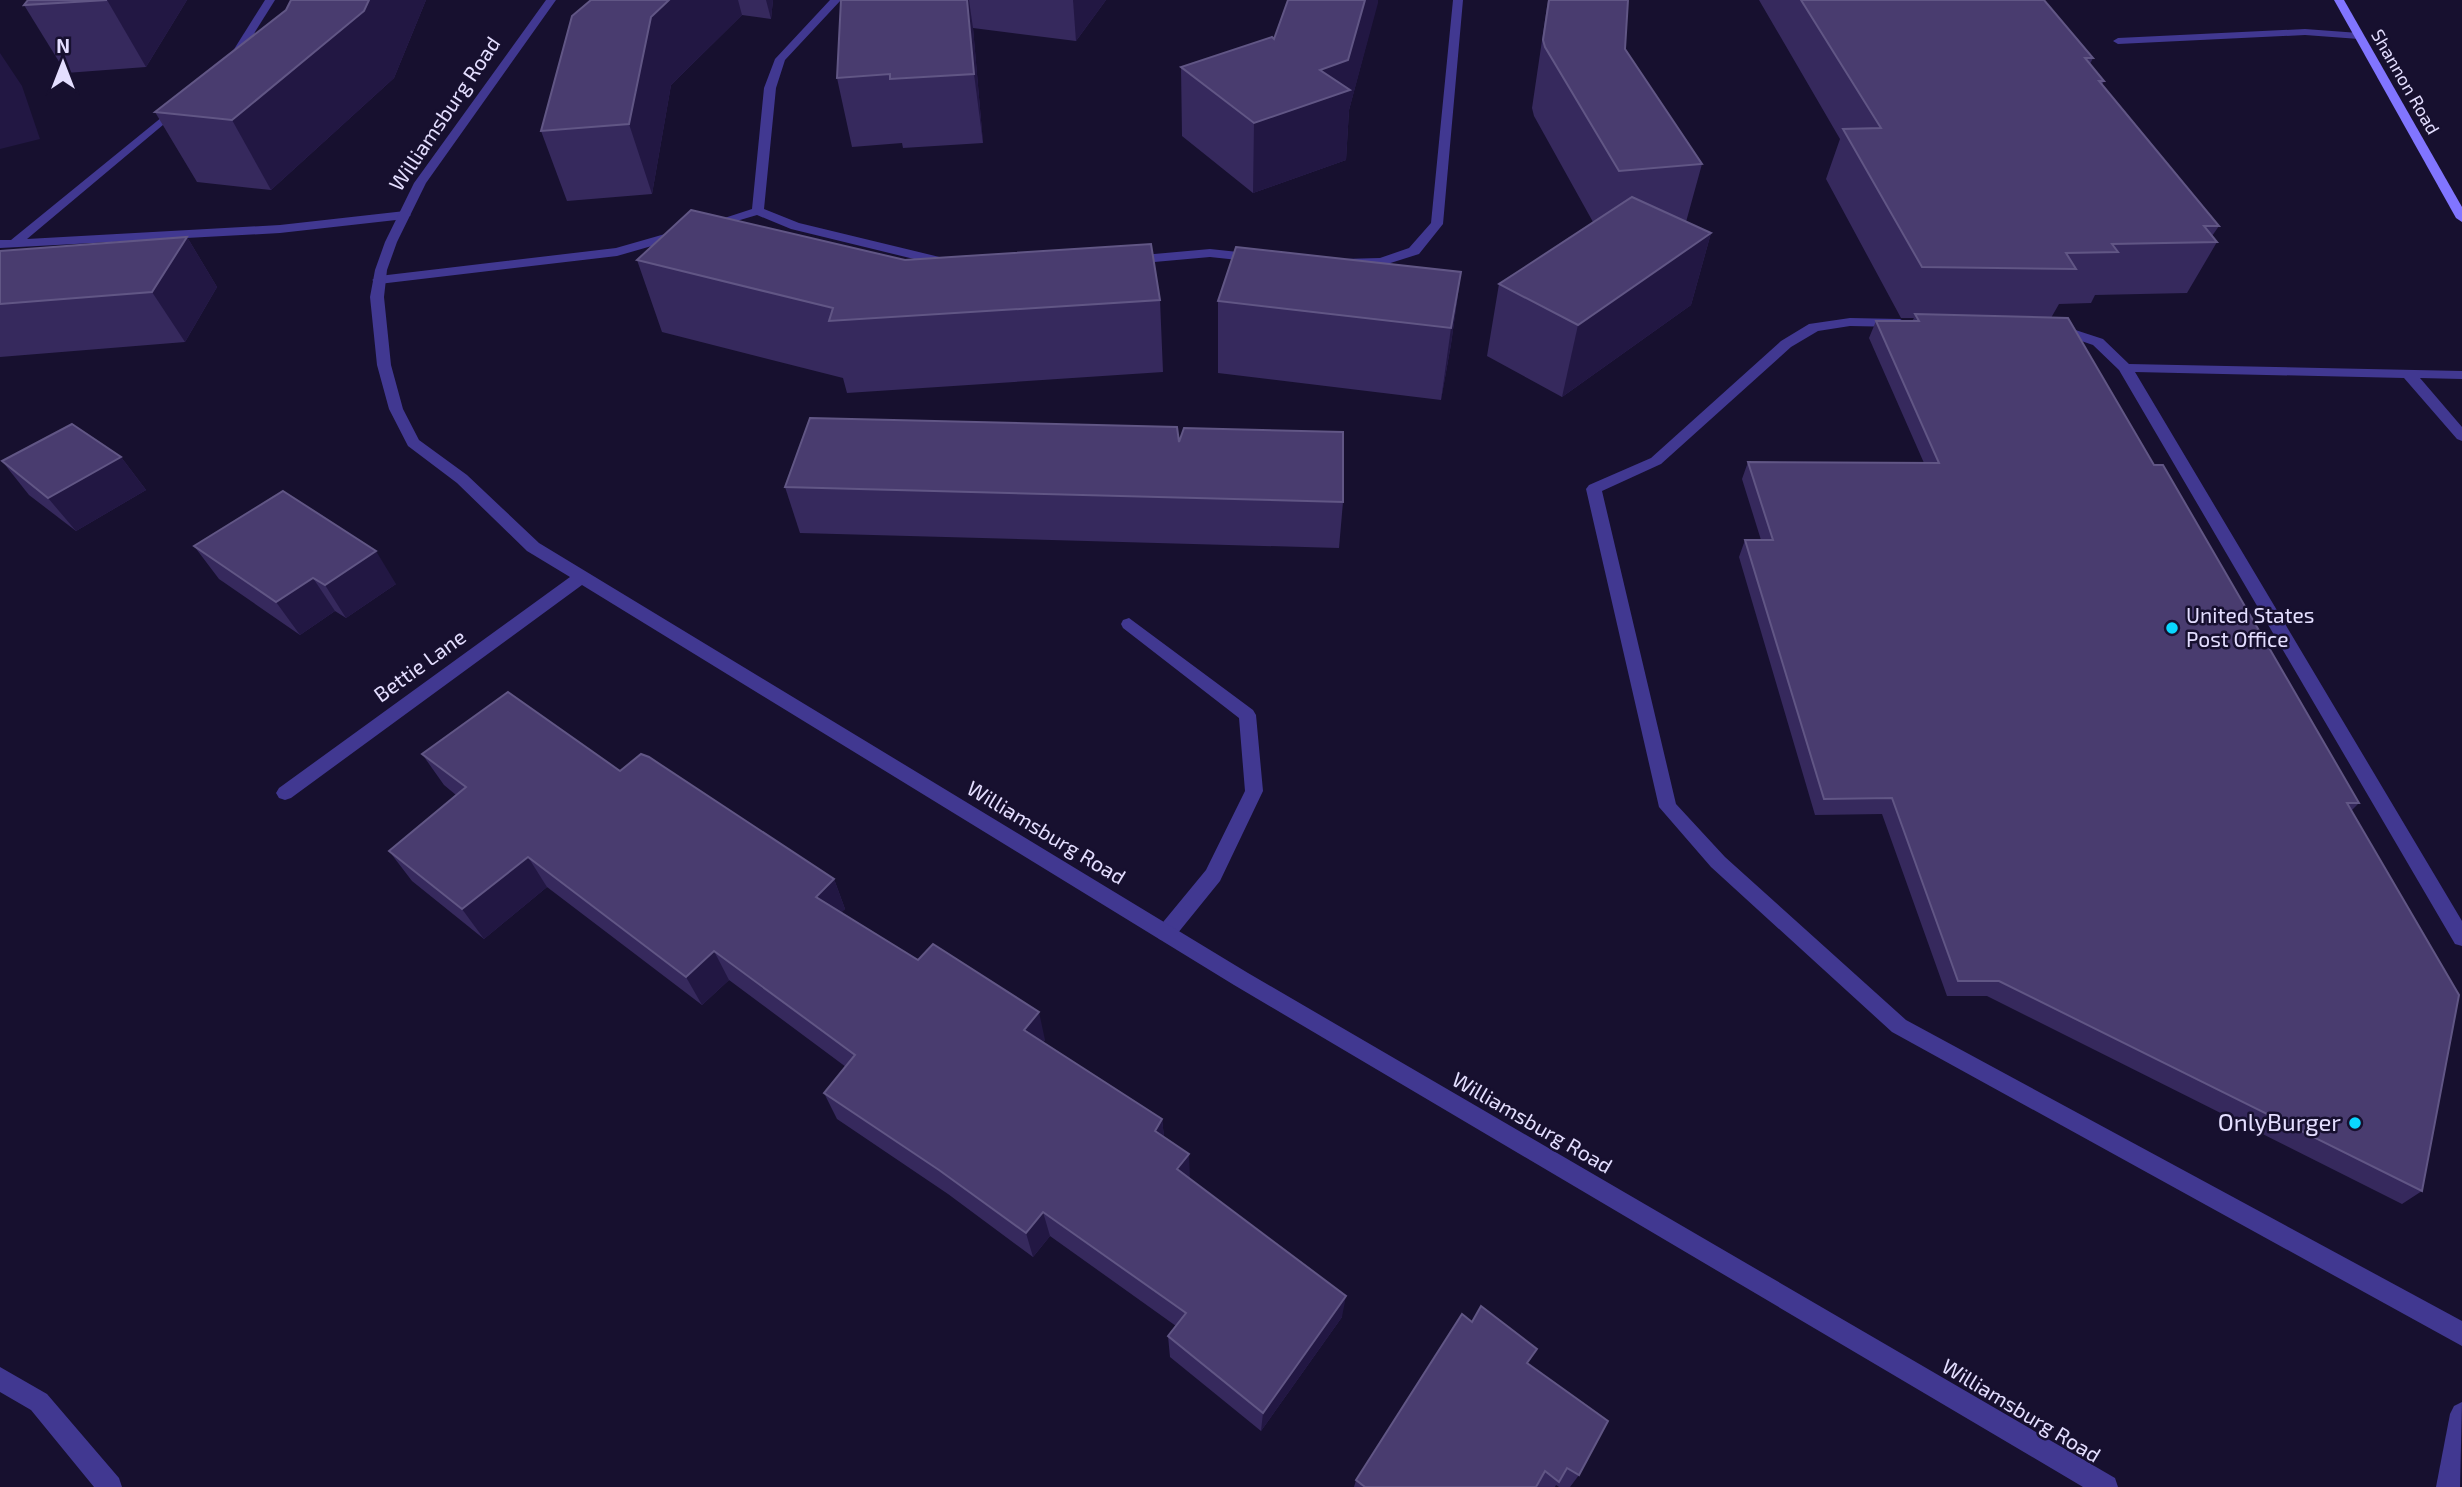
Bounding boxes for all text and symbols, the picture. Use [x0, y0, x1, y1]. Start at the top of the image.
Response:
street label: Shannon Road [2367, 25, 2445, 138]
north arrow [28, 28, 98, 98]
street label: Williamsburg Road [383, 31, 505, 195]
text: N [56, 34, 70, 57]
place label: United States Post Office [2186, 602, 2315, 651]
marker: United States Post Office [2164, 620, 2180, 636]
street label: Bettie Lane [368, 623, 470, 706]
street label: Williamsburg Road [963, 775, 1131, 889]
street label: Williamsburg Road [1448, 1066, 1617, 1178]
place label: OnlyBurger [2218, 1107, 2341, 1136]
marker: OnlyBurger [2347, 1115, 2363, 1131]
street label: Williamsburg Road [1938, 1353, 2106, 1467]

